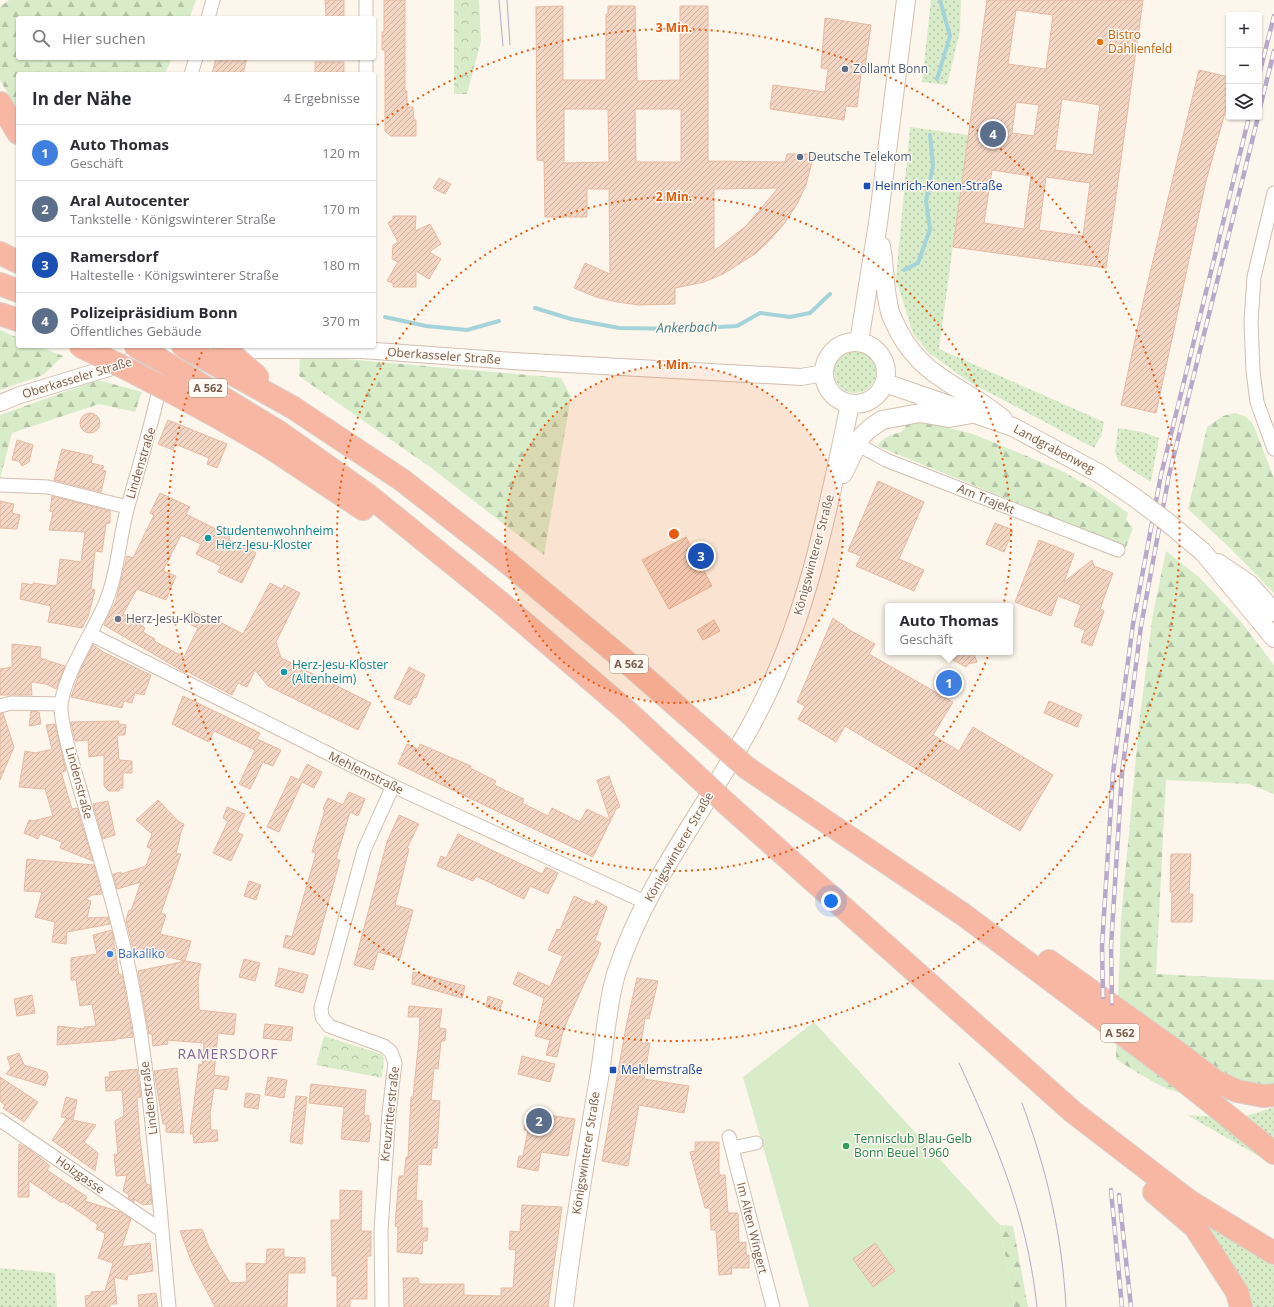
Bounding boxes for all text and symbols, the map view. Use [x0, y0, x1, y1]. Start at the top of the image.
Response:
map controls [1226, 12, 1262, 120]
button: + [1226, 12, 1262, 48]
search box [16, 16, 376, 60]
text: 3 Min. [656, 19, 692, 36]
place label: Bistro Dahlienfeld [1108, 26, 1172, 57]
icon: search [30, 27, 52, 49]
text: Hier suchen [62, 28, 146, 48]
marker: Bistro Dahlienfeld [1095, 37, 1105, 47]
button: − [1226, 48, 1262, 84]
place label: Zollamt Bonn [853, 60, 928, 77]
marker: Zollamt Bonn [840, 64, 850, 74]
button: layers [1226, 84, 1262, 120]
text: In der Nähe [32, 87, 131, 110]
text: 4 Ergebnisse [283, 89, 360, 107]
pin: 4 [980, 119, 1006, 149]
text: Auto Thomas [70, 134, 169, 154]
text: 1 [41, 144, 49, 162]
text: 120 m [322, 144, 360, 162]
place label: Deutsche Telekom [808, 148, 912, 165]
marker: Deutsche Telekom [795, 152, 805, 162]
text: Geschäft [70, 154, 123, 172]
place label: Heinrich-Konen-Straße [875, 177, 1003, 194]
marker: Heinrich-Konen-Straße [862, 181, 872, 191]
text: 2 Min. [656, 188, 692, 205]
text: Aral Autocenter [70, 190, 189, 210]
text: 2 [41, 200, 49, 218]
text: 170 m [322, 200, 360, 218]
text: Tankstelle · Königswinterer Straße [70, 210, 276, 228]
text: Ramersdorf [70, 246, 158, 266]
text: 3 [41, 256, 49, 274]
text: 180 m [322, 256, 360, 274]
text: Haltestelle · Königswinterer Straße [70, 266, 279, 284]
text: Polizeipräsidium Bonn [70, 302, 238, 322]
text: 4 [41, 312, 49, 330]
text: 370 m [322, 312, 360, 330]
water label: Ankerbach [655, 317, 718, 337]
text: Öffentliches Gebäude [70, 322, 202, 340]
street label: Oberkasseler Straße [387, 343, 502, 368]
street label: Oberkasseler Straße [20, 353, 134, 402]
text: 1 Min. [656, 356, 692, 373]
road number: A 562 [189, 379, 227, 397]
street label: Landgrabenweg [1011, 420, 1098, 477]
street label: Lindenstraße [122, 425, 160, 501]
street label: Am Trajekt [955, 479, 1017, 518]
street label: Königswinterer Straße [789, 492, 838, 617]
place label: Studentenwohnheim Herz-Jesu-Kloster [216, 522, 334, 553]
centre of rings [667, 527, 681, 541]
marker: Studentenwohnheim Herz-Jesu-Kloster [203, 533, 213, 543]
pin: 3 [688, 541, 714, 571]
popup [885, 603, 1013, 655]
place label: Herz-Jesu-Kloster [126, 610, 222, 627]
text: Auto Thomas [900, 610, 998, 630]
marker: Herz-Jesu-Kloster [113, 614, 123, 624]
text: Geschäft [900, 630, 953, 648]
road number: A 562 [610, 655, 648, 673]
place label: Herz-Jesu-Kloster (Altenheim) [292, 656, 388, 687]
marker: Herz-Jesu-Kloster (Altenheim) [279, 667, 289, 677]
pin: 1 [936, 668, 962, 698]
street label: Lindenstraße [62, 745, 97, 821]
street label: Mehlemstraße [326, 747, 407, 798]
street label: Königswinterer Straße [640, 788, 717, 905]
your location [821, 891, 841, 911]
place label: Bakaliko [118, 945, 165, 962]
marker: Bakaliko [105, 949, 115, 959]
road number: A 562 [1101, 1024, 1139, 1042]
district label: RAMERSDORF [177, 1044, 279, 1063]
street label: Lindenstraße [136, 1060, 161, 1136]
place label: Mehlemstraße [621, 1061, 703, 1078]
street label: Kreuzritterstraße [376, 1065, 403, 1163]
marker: Mehlemstraße [608, 1065, 618, 1075]
street label: Königswinterer Straße [567, 1090, 604, 1216]
pin: 2 [526, 1106, 552, 1136]
place label: Tennisclub Blau-Gelb Bonn Beuel 1960 [854, 1130, 972, 1161]
marker: Tennisclub Blau-Gelb Bonn Beuel 1960 [841, 1141, 851, 1151]
street label: Holzgasse [52, 1152, 108, 1198]
street label: Im Alten Wingert [733, 1180, 772, 1275]

